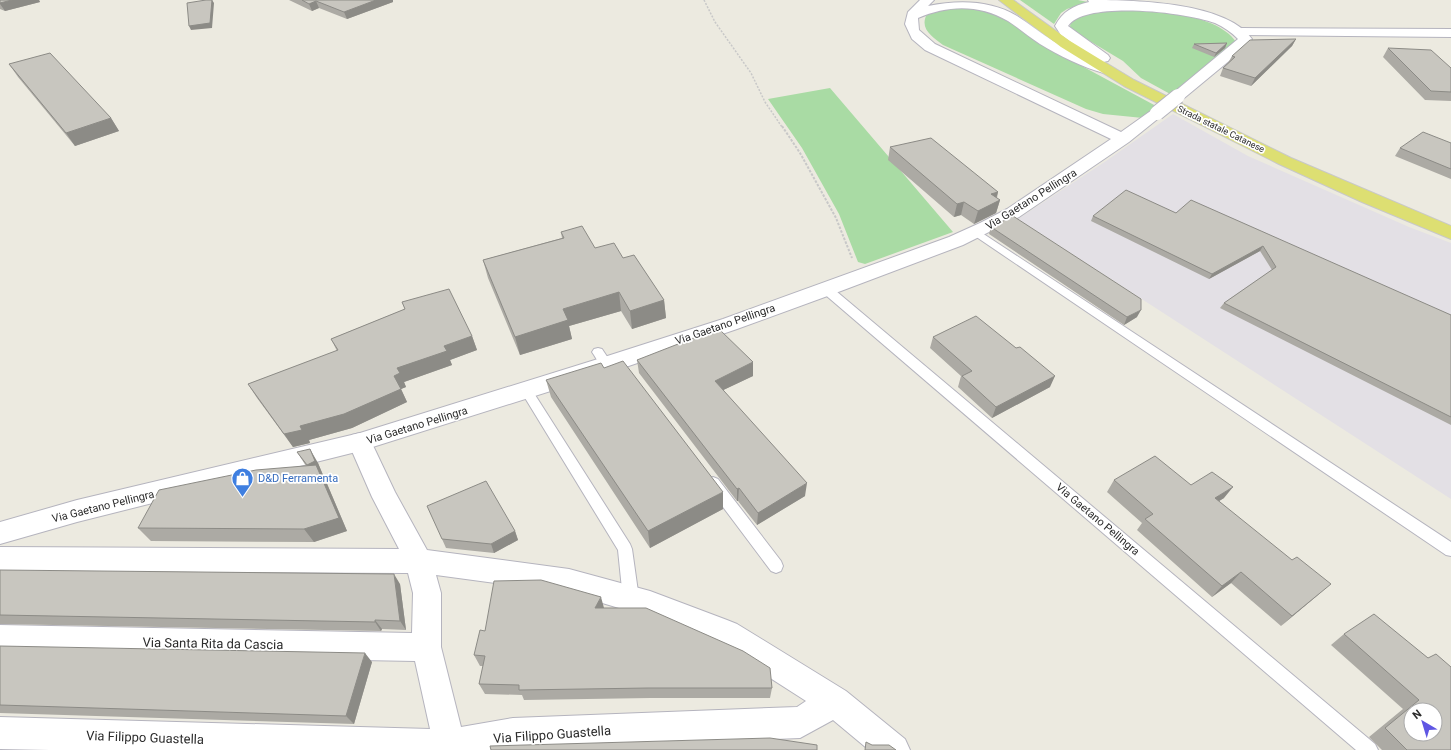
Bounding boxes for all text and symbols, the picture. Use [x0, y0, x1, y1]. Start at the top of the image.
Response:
street label: Strada statale Catanese [1176, 104, 1266, 155]
street label: Via Gaetano Pellingra [983, 166, 1079, 233]
street label: Via Gaetano Pellingra [673, 301, 777, 348]
street label: Via Gaetano Pellingra [365, 404, 469, 447]
shop icon: D&D Ferramenta [229, 465, 255, 498]
place label: D&D Ferramenta [258, 472, 338, 485]
street label: Via Gaetano Pellingra [1053, 481, 1142, 558]
street label: Via Gaetano Pellingra [51, 487, 156, 525]
street label: Via Santa Rita da Cascia [142, 635, 284, 652]
north arrow [1403, 702, 1443, 742]
text: N [1410, 707, 1424, 722]
street label: Via Filippo Guastella [493, 723, 611, 746]
street label: Via Filippo Guastella [86, 728, 204, 747]

